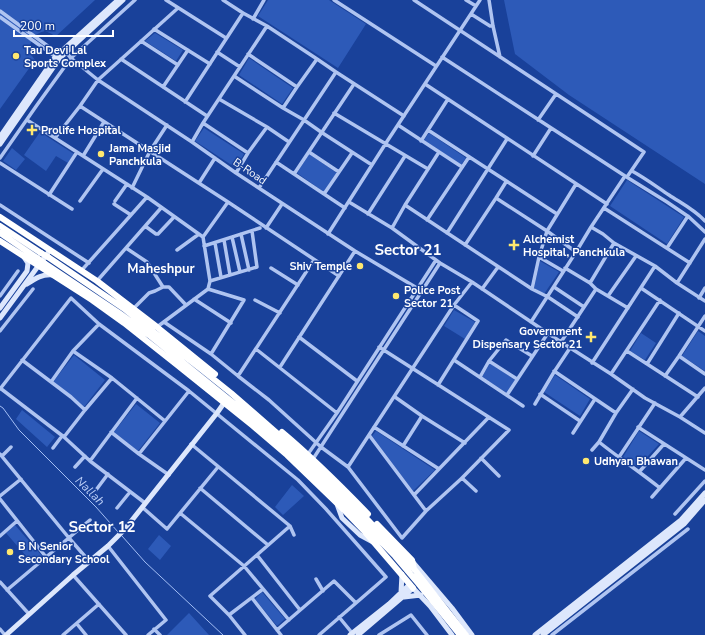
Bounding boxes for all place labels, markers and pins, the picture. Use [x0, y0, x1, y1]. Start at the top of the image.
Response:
place label: Tau Devi Lal Sports Complex [24, 43, 107, 71]
marker: Tau Devi Lal Sports Complex [11, 51, 21, 61]
place label: Prolife Hospital [41, 123, 122, 138]
marker: Prolife Hospital [26, 124, 38, 136]
place label: Jama Masjid Panchkula [108, 141, 171, 169]
marker: Jama Masjid Panchkula [96, 149, 106, 159]
place label: Alchemist Hospital, Panchkula [523, 232, 625, 260]
marker: Alchemist Hospital, Panchkula [508, 239, 520, 251]
place label: Shiv Temple [289, 259, 352, 274]
marker: Shiv Temple [355, 261, 365, 271]
place label: Police Post Sector 21 [404, 283, 461, 311]
marker: Police Post Sector 21 [391, 291, 401, 301]
place label: Government Dispensary Sector 21 [473, 324, 583, 352]
marker: Government Dispensary Sector 21 [585, 331, 597, 343]
place label: Udhyan Bhawan [594, 454, 678, 469]
marker: Udhyan Bhawan [581, 456, 591, 466]
place label: B N Senior Secondary School [18, 539, 110, 567]
marker: B N Senior Secondary School [5, 547, 15, 557]

